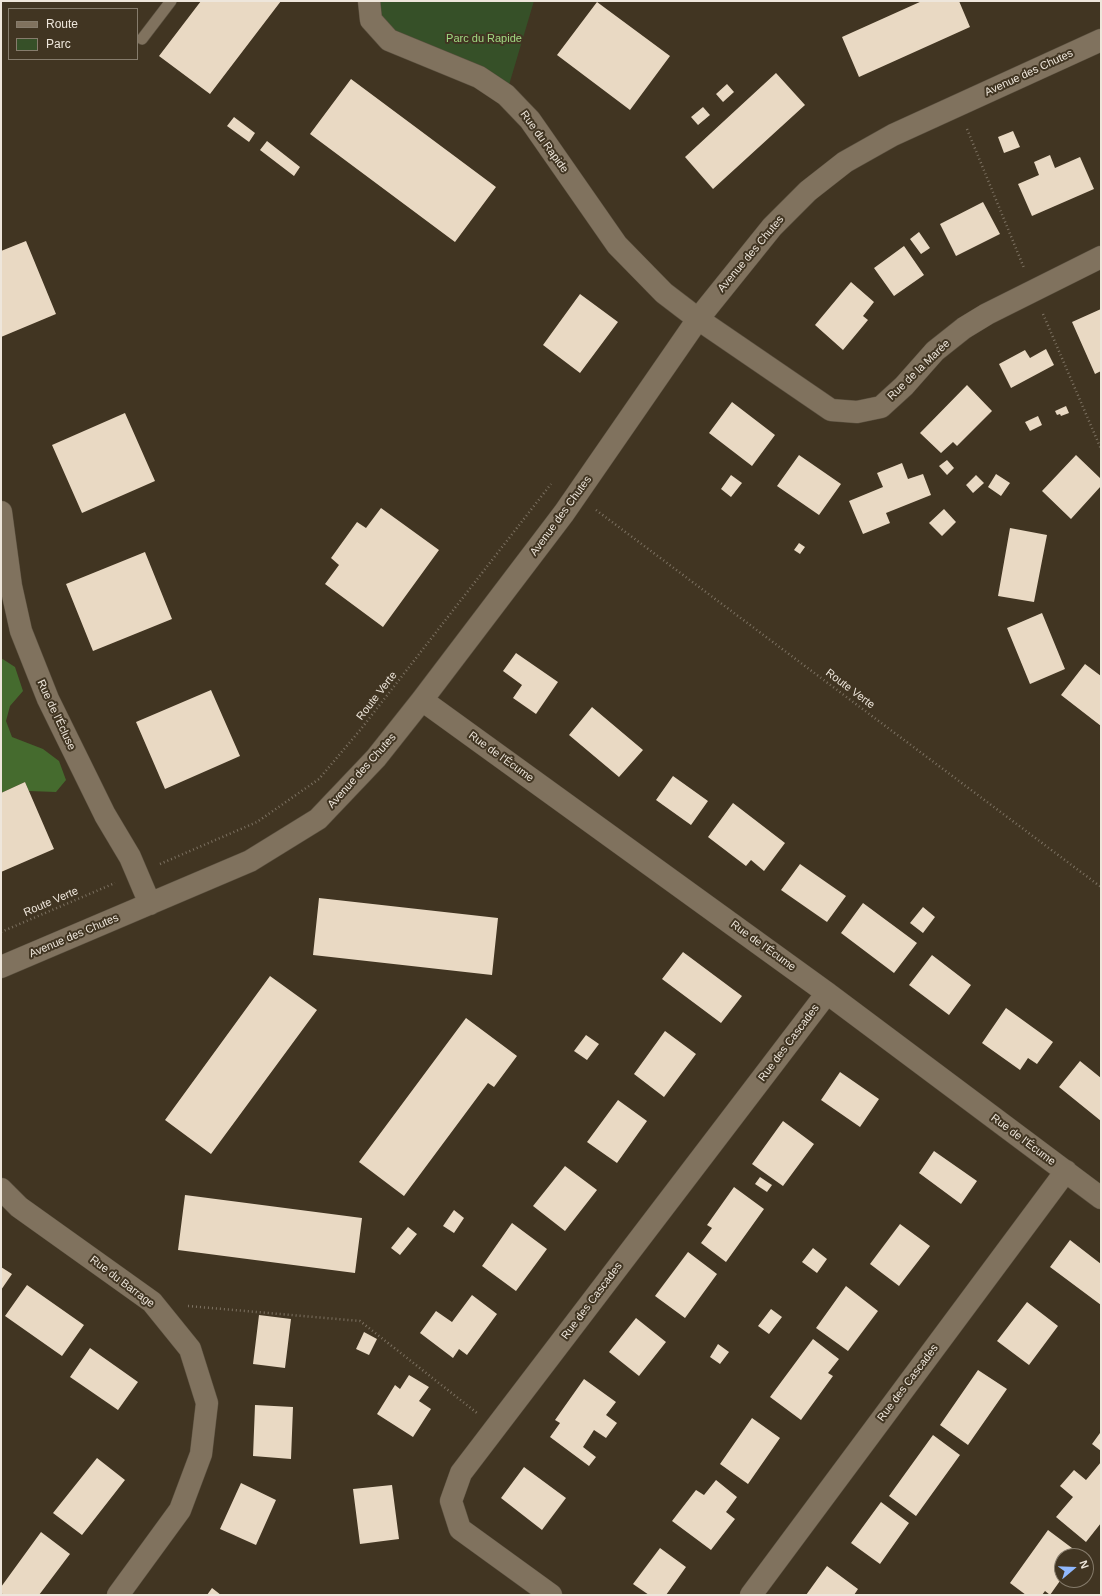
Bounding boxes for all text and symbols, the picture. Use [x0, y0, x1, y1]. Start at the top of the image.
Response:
legend [8, 8, 138, 60]
text: Route [46, 17, 78, 31]
park label: Parc du Rapide [446, 32, 522, 46]
text: Parc [46, 37, 71, 51]
street label: Avenue des Chutes [983, 47, 1075, 99]
street label: Rue du Rapide [517, 108, 571, 176]
street label: Avenue des Chutes [715, 213, 787, 295]
street label: Rue de la Marée [885, 337, 953, 403]
street label: Avenue des Chutes [528, 473, 594, 559]
street label: Route Verte [823, 666, 877, 712]
street label: Route Verte [354, 669, 400, 723]
street label: Rue de l'Écluse [34, 678, 78, 752]
street label: Rue de l'Écume [466, 729, 536, 785]
street label: Avenue des Chutes [325, 731, 399, 811]
street label: Route Verte [22, 885, 80, 919]
street label: Avenue des Chutes [27, 911, 121, 961]
street label: Rue de l'Écume [728, 918, 798, 974]
street label: Rue des Cascades [756, 1002, 822, 1084]
street label: Rue de l'Écume [988, 1111, 1058, 1169]
street label: Rue du Barrage [87, 1253, 157, 1311]
street label: Rue des Cascades [559, 1260, 625, 1342]
street label: Rue des Cascades [875, 1342, 941, 1424]
north arrow [1054, 1548, 1094, 1588]
text: N [1077, 1559, 1091, 1570]

